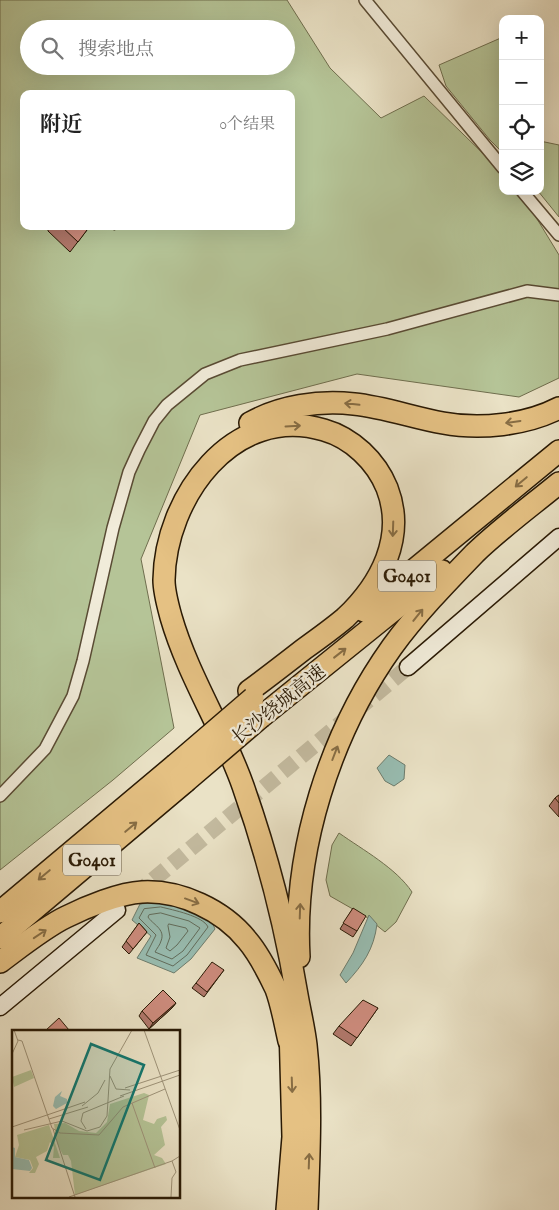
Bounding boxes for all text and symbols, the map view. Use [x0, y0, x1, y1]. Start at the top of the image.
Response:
map controls [499, 15, 544, 195]
button: + [499, 15, 544, 60]
search box [20, 20, 295, 75]
icon: search [38, 34, 66, 62]
text: 搜索地点 [78, 38, 154, 62]
button: − [499, 60, 544, 105]
button: locate [499, 105, 544, 150]
text: 附近 [40, 112, 82, 139]
text: 0个结果 [219, 115, 275, 135]
button: layers [499, 150, 544, 195]
one-way arrow [345, 400, 361, 409]
one-way arrow [505, 417, 521, 427]
one-way arrow [285, 421, 301, 430]
one-way arrow [515, 476, 528, 488]
one-way arrow [388, 521, 397, 537]
road number: G0401 [378, 560, 436, 592]
one-way arrow [413, 609, 424, 622]
one-way arrow [333, 648, 346, 659]
street label: 长沙绕城高速 [227, 660, 331, 751]
one-way arrow [330, 746, 340, 761]
one-way arrow [124, 822, 137, 833]
road number: G0401 [63, 844, 121, 876]
one-way arrow [37, 869, 50, 881]
one-way arrow [184, 897, 200, 907]
one-way arrow [295, 903, 305, 920]
one-way arrow [33, 929, 47, 939]
inset map [12, 1030, 180, 1198]
one-way arrow [287, 1076, 297, 1093]
one-way arrow [304, 1153, 313, 1169]

